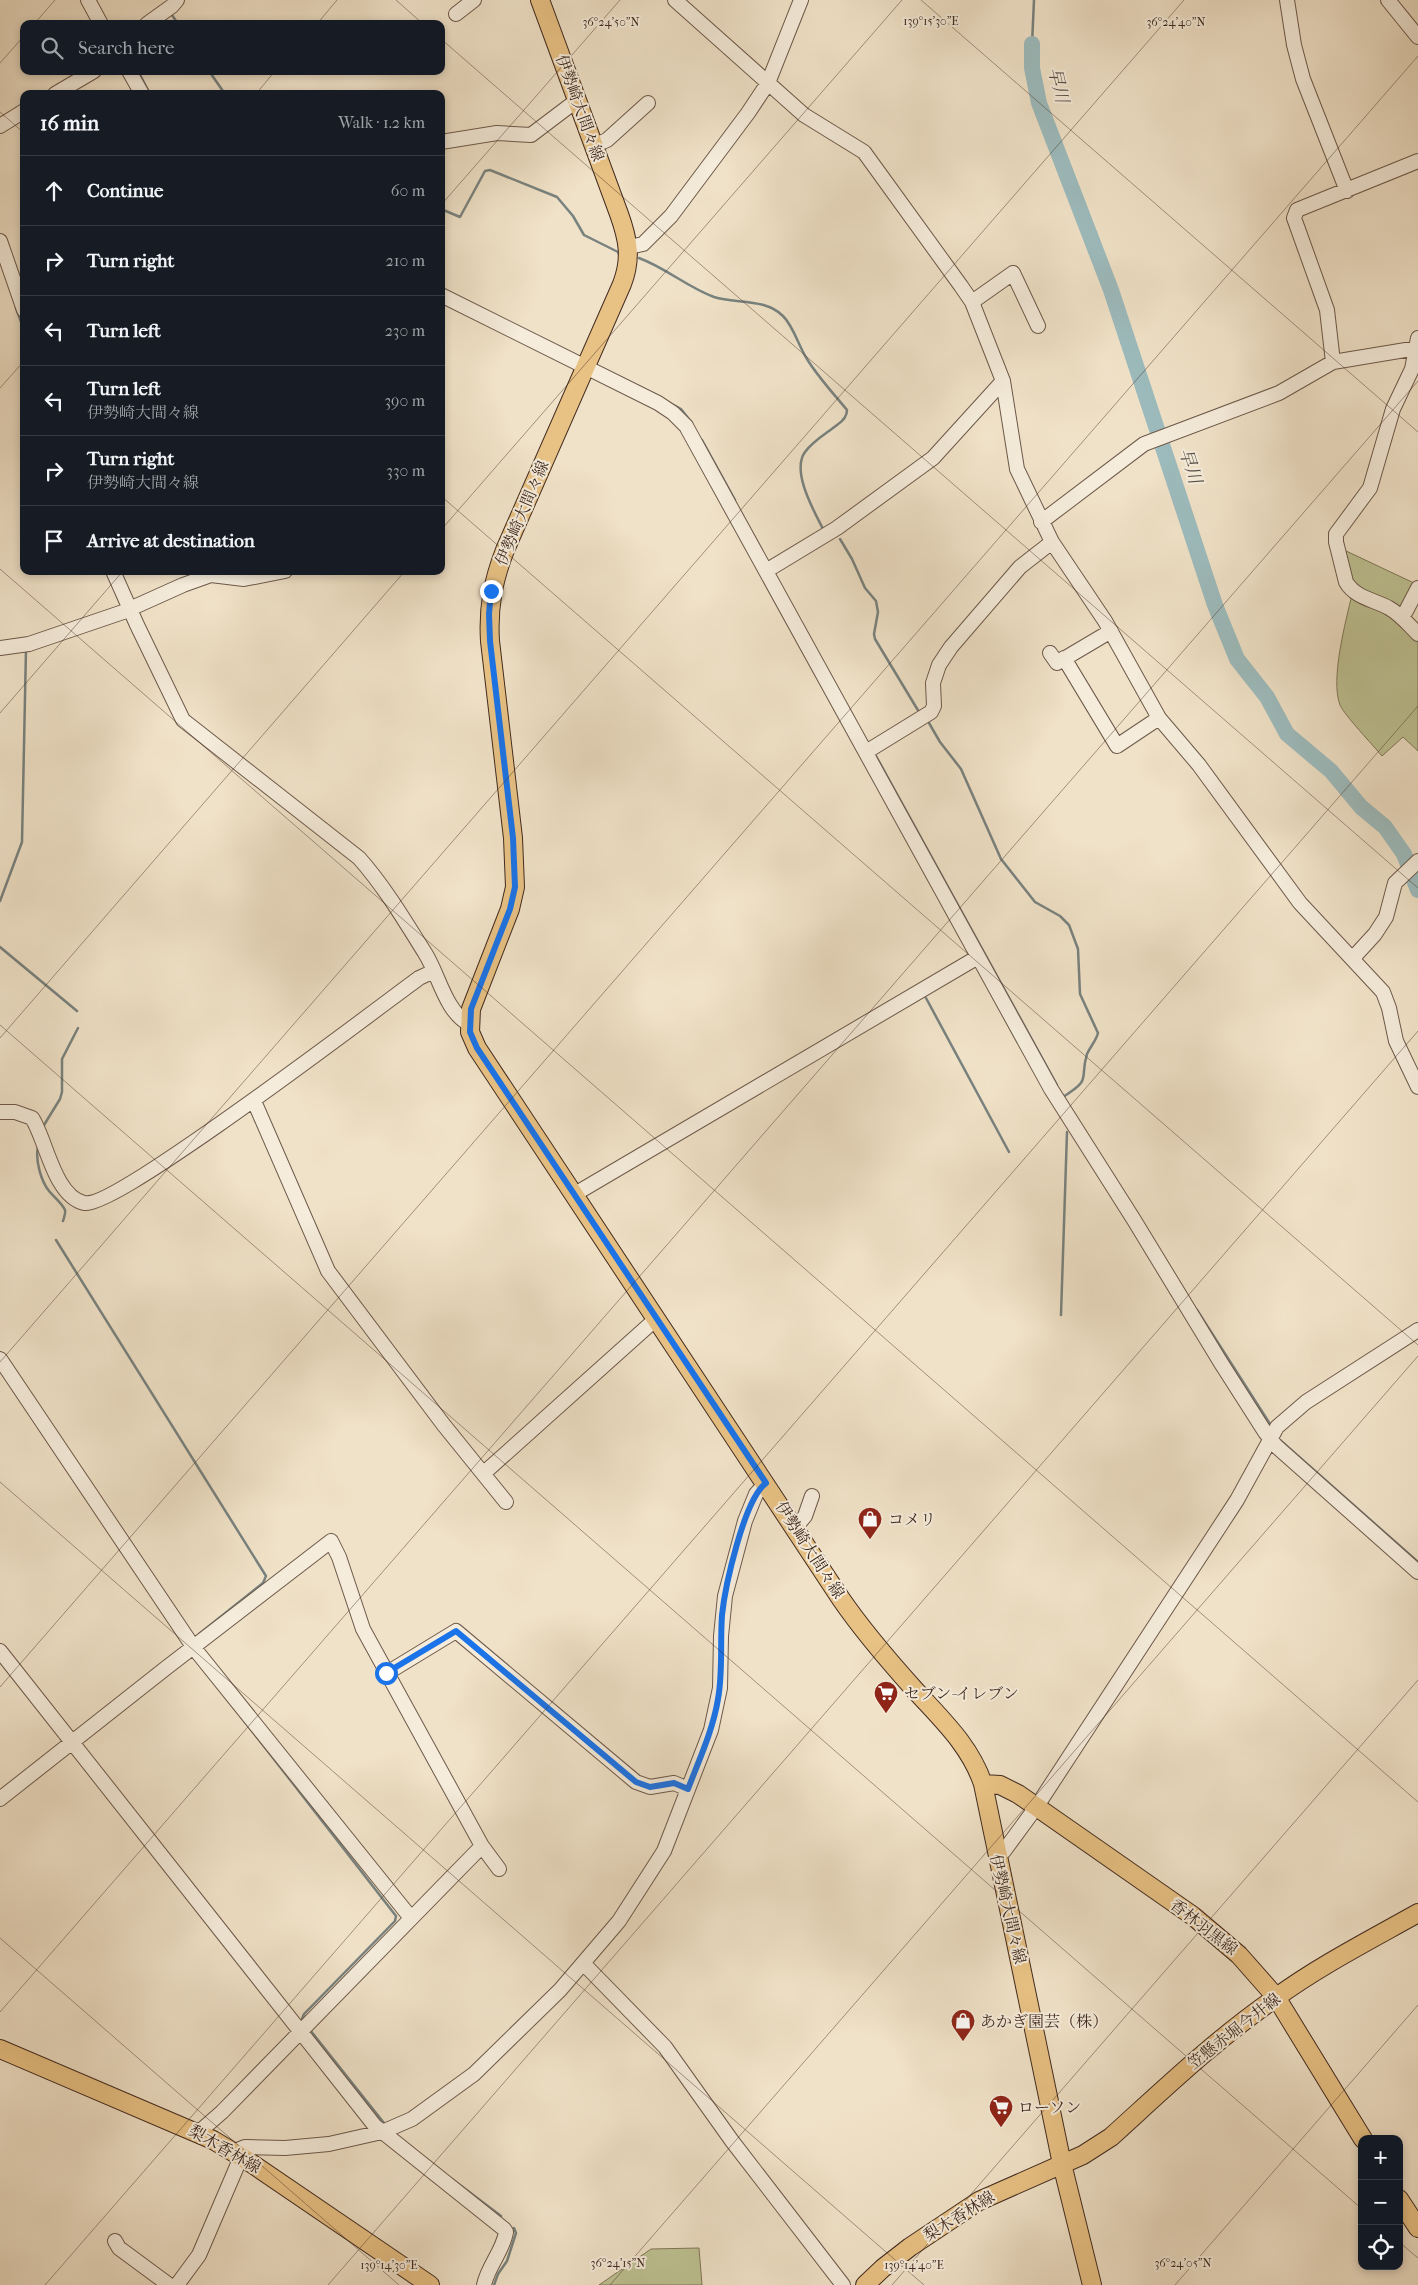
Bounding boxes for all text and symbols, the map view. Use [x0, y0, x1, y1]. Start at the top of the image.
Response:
text: 139°15'30"E [903, 14, 959, 28]
text: 36°24'50"N [582, 15, 640, 29]
text: 36°24'40"N [1146, 15, 1206, 29]
search box [20, 20, 445, 75]
icon: search [38, 34, 66, 62]
text: Search here [78, 37, 174, 59]
street label: 伊勢崎大間々線 [552, 52, 608, 164]
water label: 早川 [1044, 65, 1073, 107]
text: 16 min [40, 111, 99, 135]
text: Walk · 1.2 km [338, 113, 425, 132]
icon: ahead [40, 177, 68, 205]
text: Continue [87, 180, 163, 202]
text: 60 m [391, 181, 425, 200]
icon: right [40, 247, 68, 275]
text: Turn right [87, 250, 174, 272]
text: 210 m [386, 251, 425, 270]
icon: left [40, 317, 68, 345]
text: Turn left [87, 320, 161, 342]
text: 230 m [385, 321, 425, 340]
text: Turn left [87, 378, 161, 400]
icon: left [40, 387, 68, 415]
text: 390 m [384, 391, 425, 410]
text: 伊勢崎大間々線 [87, 403, 199, 422]
water label: 早川 [1174, 446, 1206, 488]
text: Turn right [87, 448, 174, 470]
icon: right [40, 457, 68, 485]
street label: 伊勢崎大間々線 [491, 458, 553, 568]
text: 330 m [386, 461, 425, 480]
text: 伊勢崎大間々線 [87, 473, 199, 492]
icon: arrive [40, 527, 68, 555]
text: Arrive at destination [87, 530, 255, 552]
route end [480, 580, 503, 603]
street label: 伊勢崎大間々線 [772, 1498, 848, 1602]
shop icon: コメリ [857, 1506, 883, 1540]
place label: コメリ [888, 1510, 936, 1529]
route start [375, 1662, 398, 1685]
supermarket icon: セブン-イレブン [873, 1680, 899, 1714]
place label: セブン-イレブン [904, 1684, 1019, 1703]
street label: 伊勢崎大間々線 [986, 1852, 1030, 1966]
street label: 香林羽黒線 [1167, 1895, 1241, 1959]
street label: 笠懸赤堀今井線 [1184, 1989, 1284, 2073]
shop icon: あかぎ園芸（株） [950, 2008, 976, 2042]
place label: あかぎ園芸（株） [980, 2012, 1108, 2031]
supermarket icon: ローソン [988, 2094, 1014, 2128]
place label: ローソン [1018, 2098, 1081, 2117]
street label: 梨木香林線 [186, 2121, 264, 2177]
map controls [1358, 2135, 1403, 2270]
button: + [1358, 2135, 1403, 2180]
button: − [1358, 2180, 1403, 2225]
street label: 梨木香林線 [920, 2187, 998, 2245]
button: locate [1358, 2225, 1403, 2270]
text: 36°24'15"N [591, 2256, 645, 2270]
text: 36°24'05"N [1154, 2256, 1212, 2270]
text: 139°14'30"E [360, 2258, 418, 2272]
text: 139°14'40"E [884, 2258, 944, 2272]

